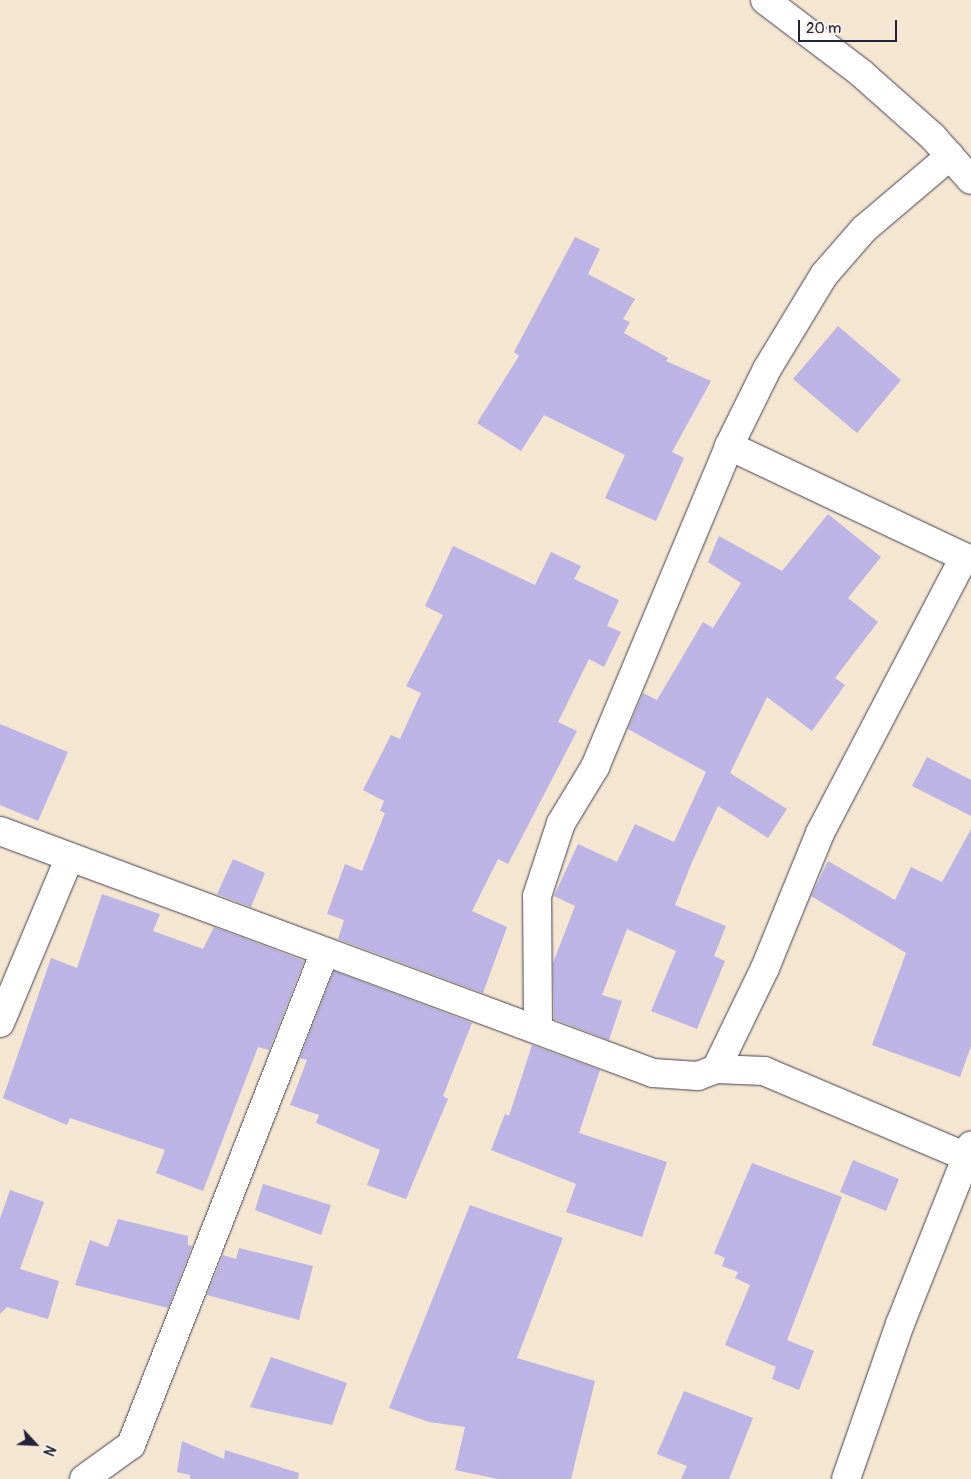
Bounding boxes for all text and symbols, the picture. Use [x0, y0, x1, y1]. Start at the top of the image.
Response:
scale bar [801, 10, 900, 42]
text: 20 m [806, 19, 841, 38]
north arrow [10, 1419, 60, 1469]
text: N [39, 1443, 59, 1458]

